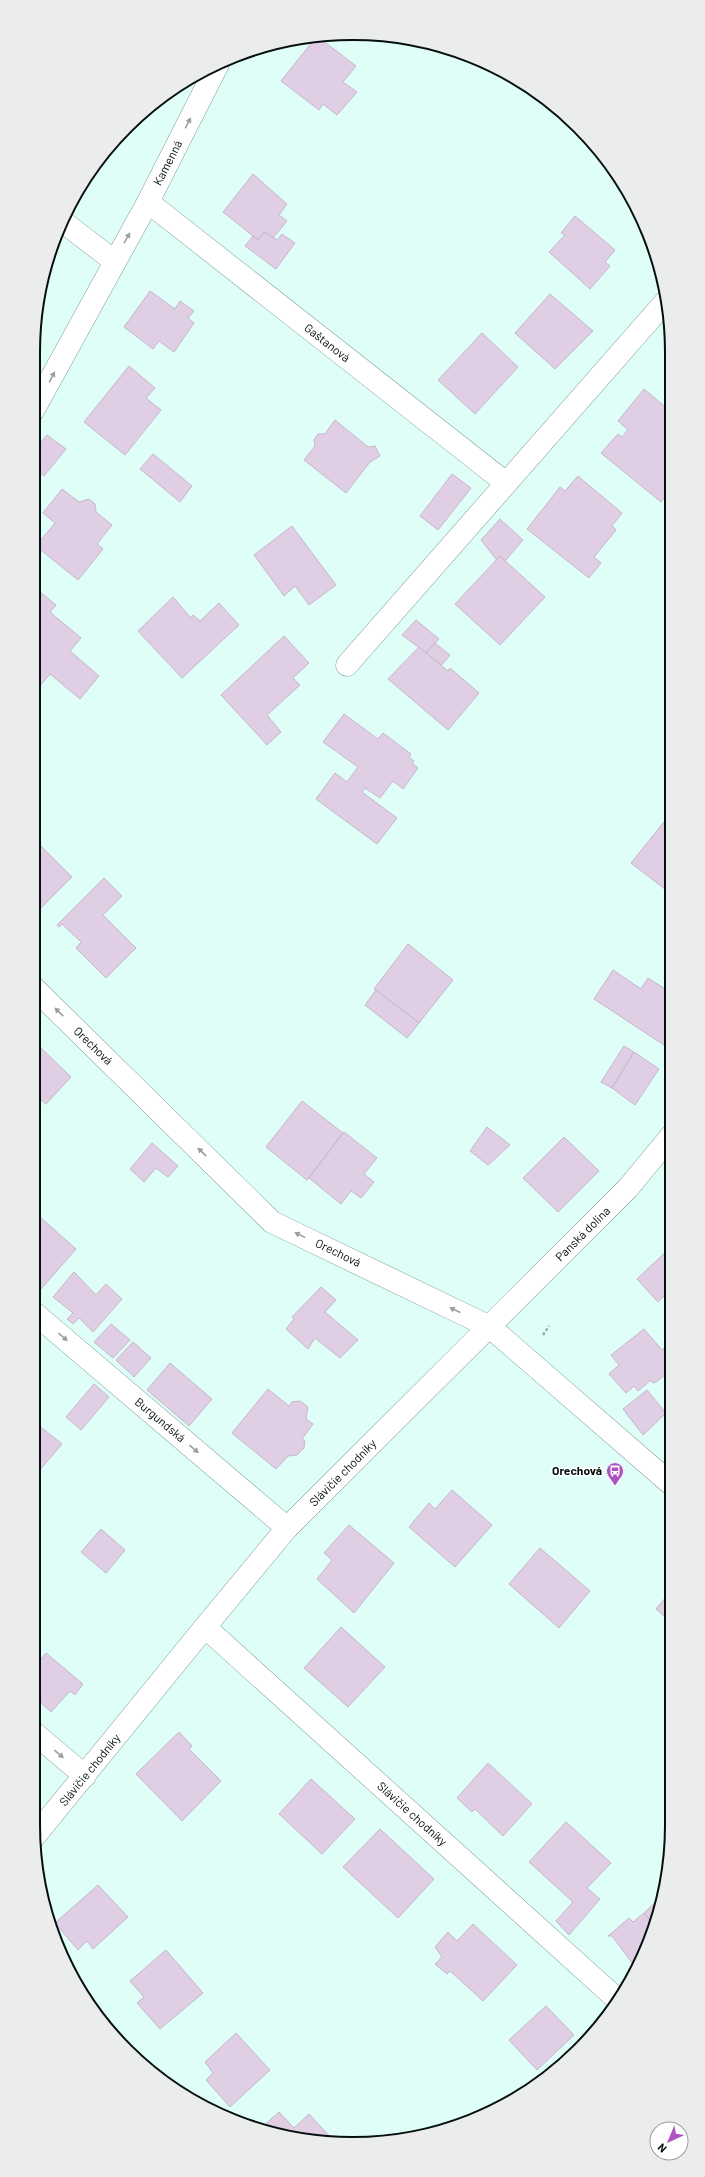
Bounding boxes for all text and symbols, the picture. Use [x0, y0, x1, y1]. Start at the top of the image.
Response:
one-way arrow [185, 117, 191, 129]
street label: Kamenná [150, 138, 184, 187]
one-way arrow [124, 232, 131, 244]
street label: Gaštanová [302, 320, 353, 364]
one-way arrow [49, 371, 55, 383]
one-way arrow [54, 1007, 64, 1017]
street label: Orechová [71, 1023, 116, 1067]
one-way arrow [197, 1147, 207, 1157]
street label: Panská dolina [552, 1203, 612, 1263]
one-way arrow [294, 1232, 306, 1238]
street label: Orechová [313, 1235, 363, 1269]
one-way arrow [449, 1307, 461, 1313]
one-way arrow [57, 1333, 68, 1342]
street label: Burgundská [133, 1394, 189, 1444]
street label: Slávičie chodníky [306, 1436, 379, 1509]
one-way arrow [188, 1444, 199, 1453]
bus stop icon: Orechová [605, 1461, 625, 1486]
place label: Orechová [552, 1463, 602, 1477]
street label: Slávičie chodníky [56, 1730, 123, 1808]
one-way arrow [54, 1750, 64, 1759]
street label: Slávičie chodníky [375, 1778, 451, 1849]
north arrow [649, 2121, 689, 2161]
text: N [655, 2141, 669, 2156]

